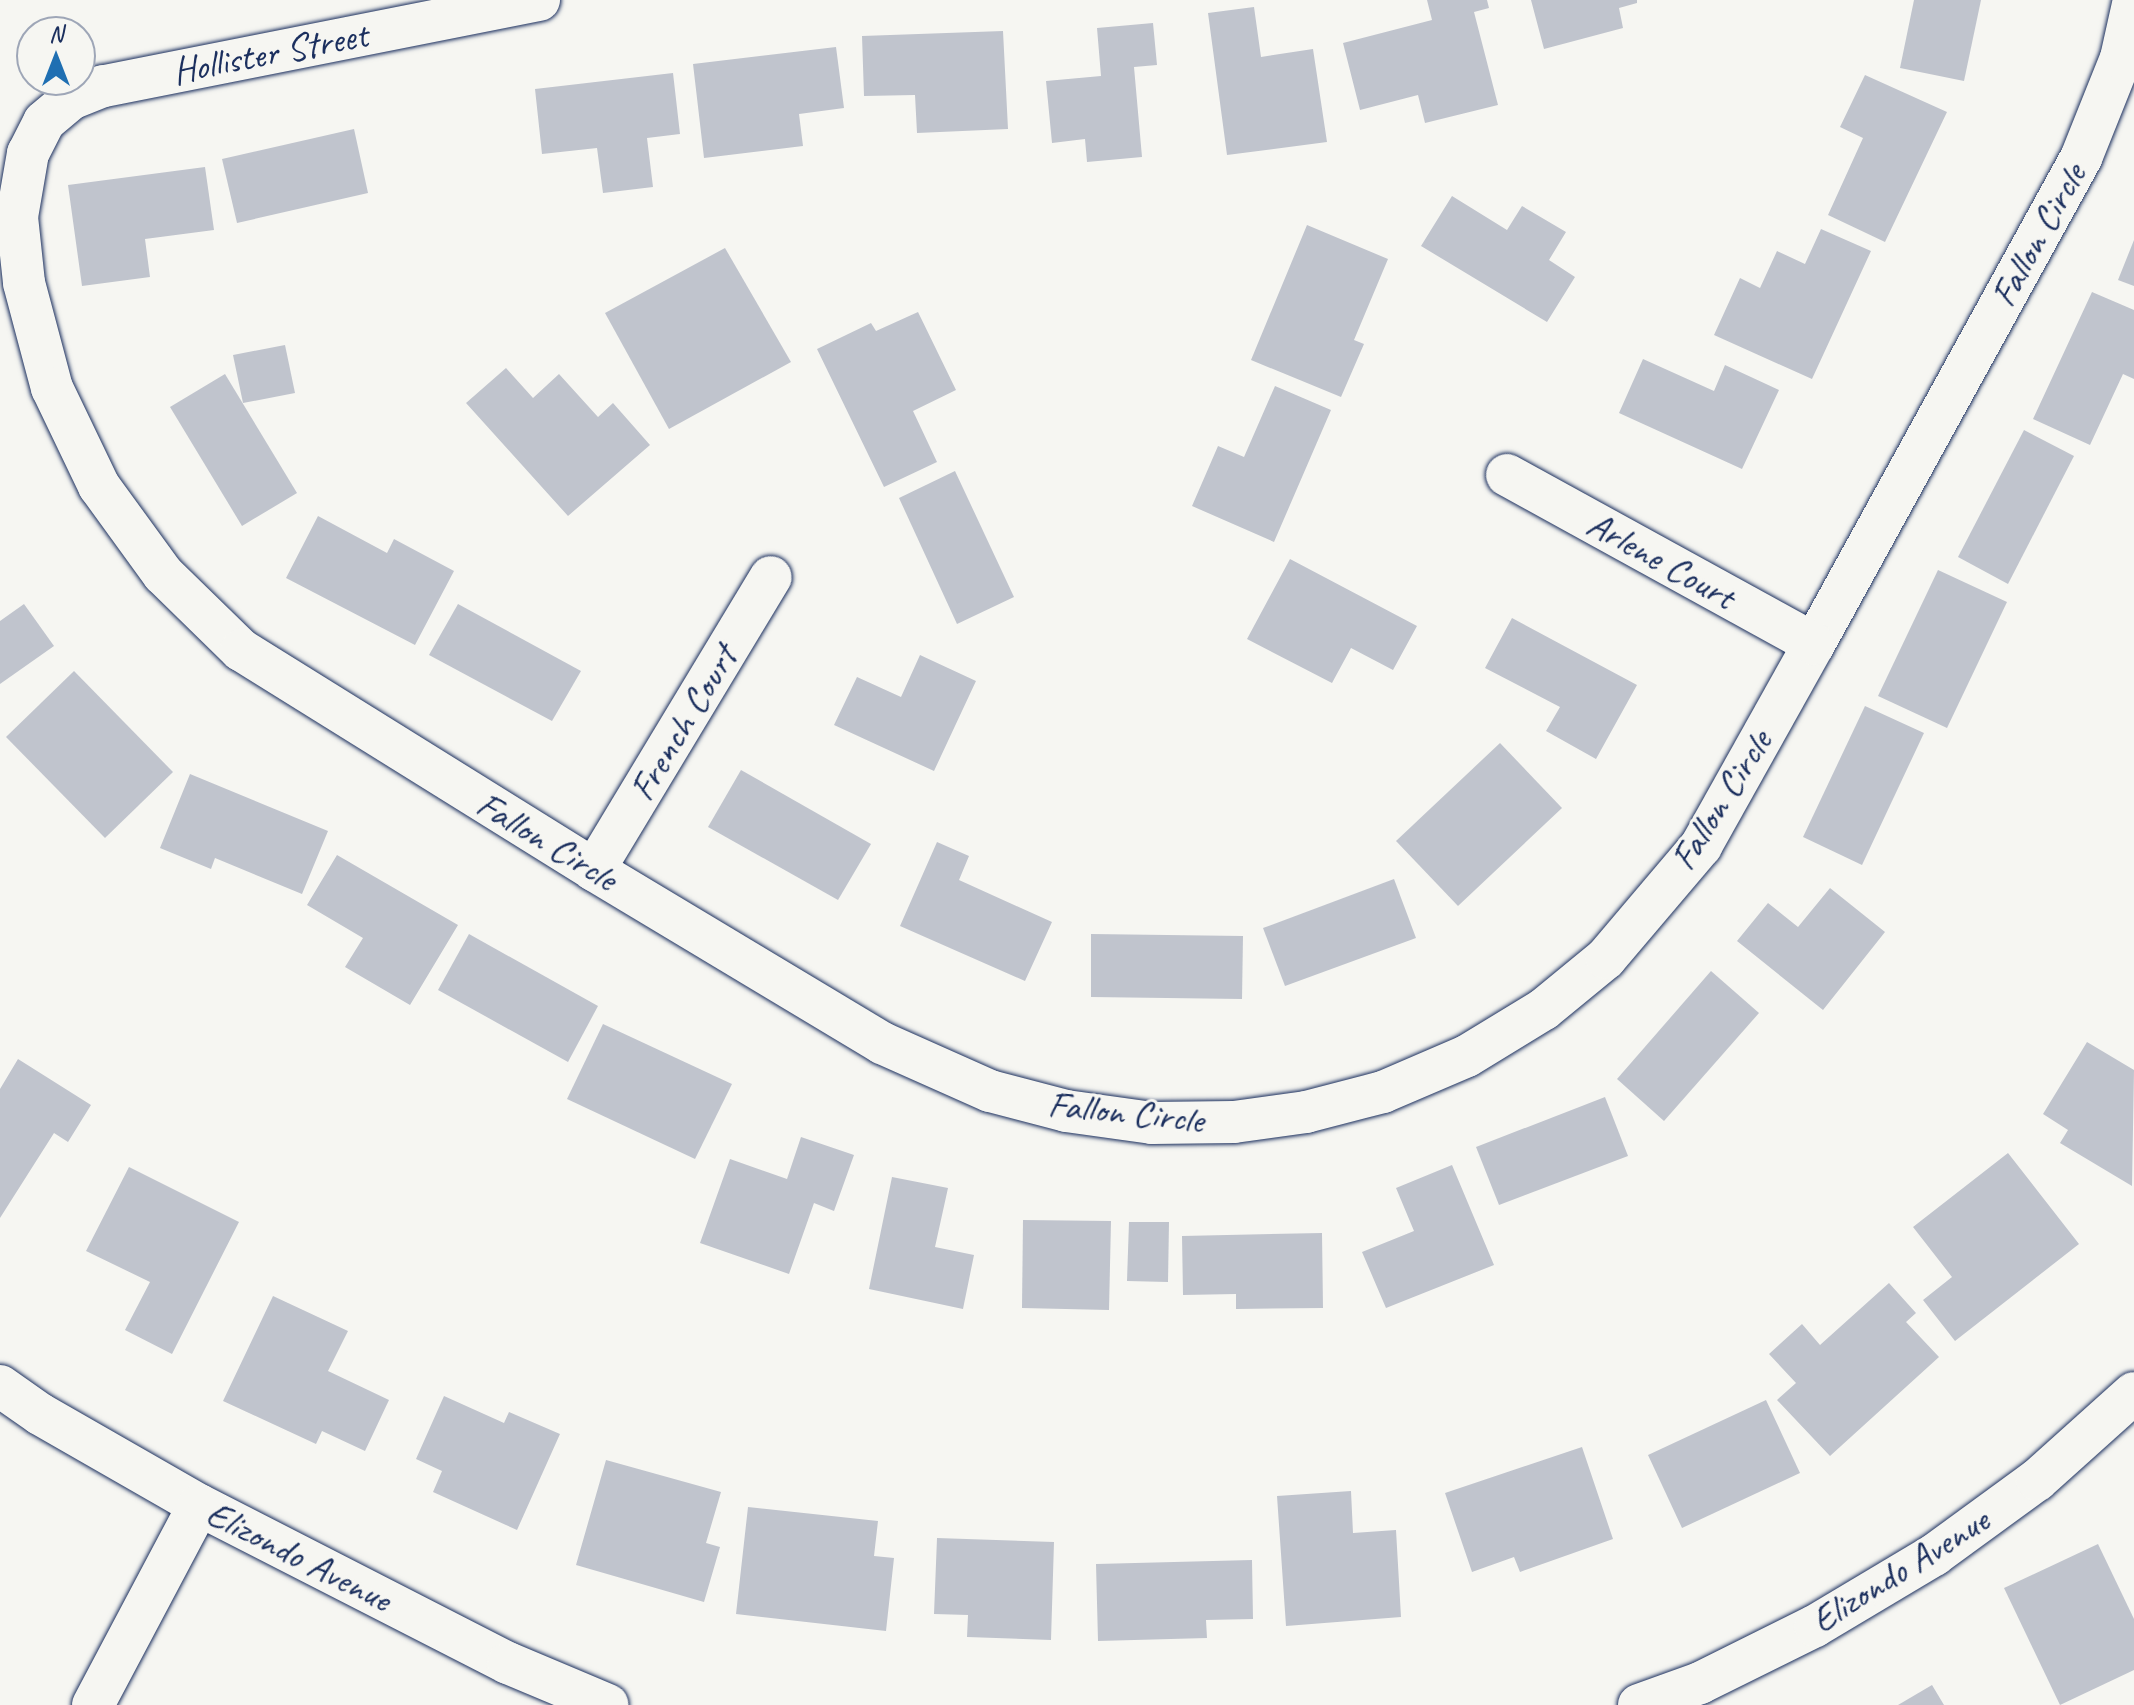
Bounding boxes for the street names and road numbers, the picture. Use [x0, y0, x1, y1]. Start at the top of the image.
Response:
street label: Hollister Street [168, 12, 372, 94]
street label: Fallon Circle [1980, 156, 2096, 314]
street label: Arlene Court [1579, 501, 1743, 619]
street label: French Court [619, 637, 747, 809]
street label: Fallon Circle [1660, 722, 1782, 878]
street label: Fallon Circle [468, 781, 626, 901]
street label: Fallon Circle [1046, 1081, 1206, 1143]
street label: Elizondo Avenue [199, 1490, 399, 1622]
street label: Elizondo Avenue [1803, 1497, 1997, 1643]

